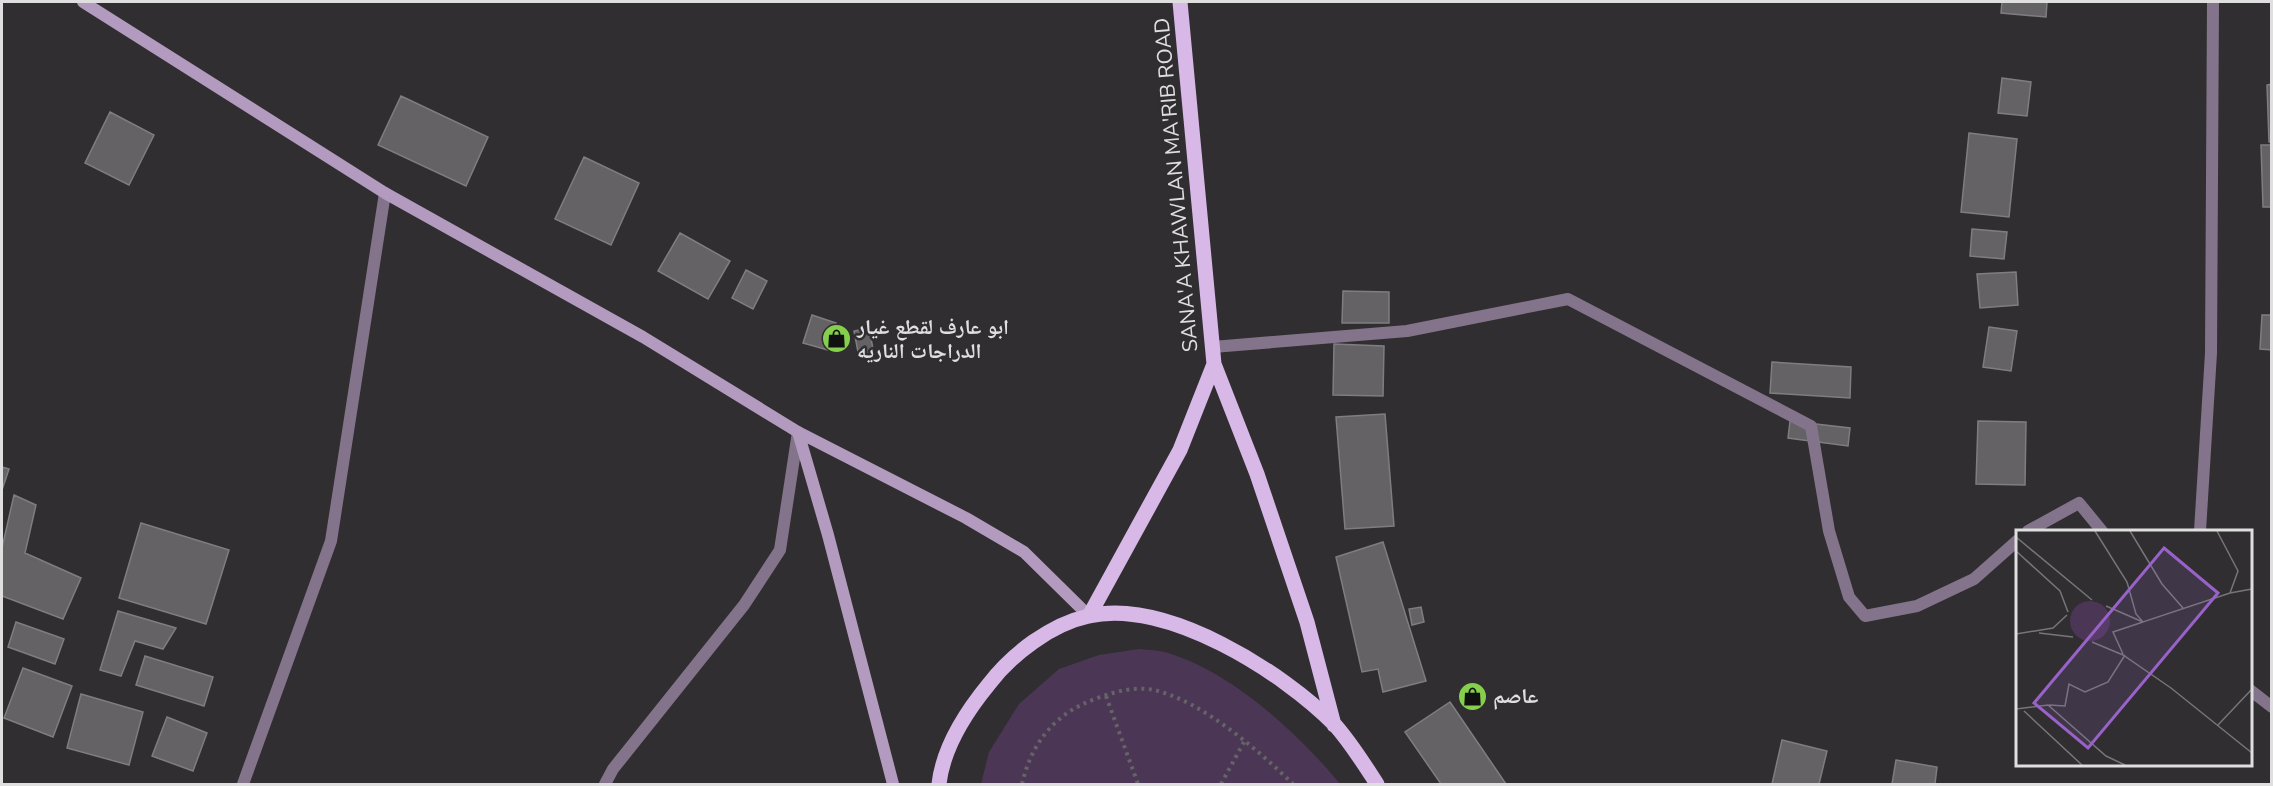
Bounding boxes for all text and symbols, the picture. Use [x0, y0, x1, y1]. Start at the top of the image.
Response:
street label: SANA'A KHAWLAN MA'RIB ROAD [1147, 17, 1205, 353]
place label: ابو عارف لقطع غيار الدراجات الناريه [856, 313, 1009, 365]
shop icon: ابو عارف لقطع غيار الدراجات الناريه [820, 323, 852, 355]
inset map [2016, 530, 2252, 765]
shop icon: عاصم [1456, 680, 1488, 712]
place label: عاصم [1493, 682, 1538, 710]

